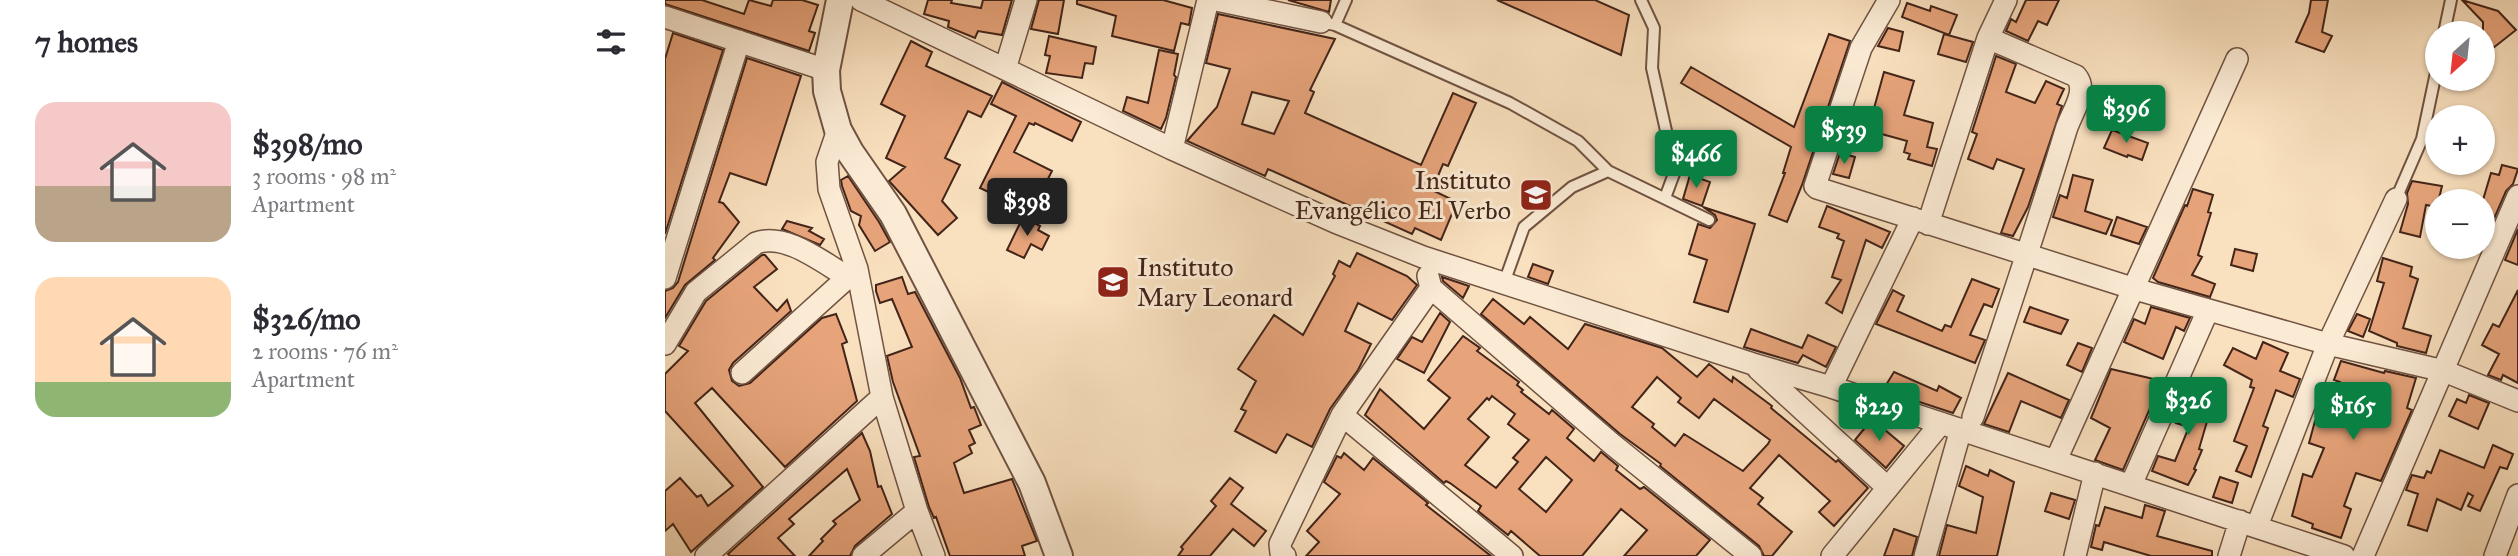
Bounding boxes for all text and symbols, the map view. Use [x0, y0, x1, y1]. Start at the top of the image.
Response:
north arrow [2425, 21, 2495, 91]
map controls [2425, 21, 2495, 259]
icon: filters [592, 23, 630, 61]
text: 7 homes [35, 24, 138, 60]
pin: $396 [2085, 86, 2167, 145]
text: $396 [2102, 94, 2150, 122]
button: + [2425, 105, 2495, 175]
pin: $539 [1803, 106, 1885, 166]
text: $539 [1821, 115, 1867, 143]
text: $398/mo [252, 126, 363, 162]
icon: home [91, 130, 175, 214]
pin: $466 [1655, 130, 1737, 190]
text: $466 [1671, 139, 1721, 167]
text: 3 rooms · 98 m² [252, 162, 396, 190]
place label: Instituto Evangélico El Verbo [1295, 164, 1511, 226]
school or university icon: Instituto Evangélico El Verbo [1517, 176, 1555, 214]
pin: $398 [986, 178, 1068, 238]
text: $398 [1003, 187, 1051, 215]
button: − [2425, 189, 2495, 259]
text: Apartment [252, 190, 355, 218]
place label: Instituto Mary Leonard [1137, 251, 1293, 313]
school or university icon: Instituto Mary Leonard [1094, 263, 1132, 301]
text: $326/mo [252, 301, 361, 337]
icon: home [91, 305, 175, 389]
text: 2 rooms · 76 m² [252, 337, 398, 365]
text: Apartment [252, 365, 355, 393]
pin: $326 [2147, 378, 2229, 437]
pin: $165 [2312, 382, 2394, 442]
pin: $229 [1838, 384, 1920, 443]
text: $326 [2165, 386, 2211, 414]
text: $165 [2330, 391, 2376, 419]
text: $229 [1855, 392, 1903, 420]

